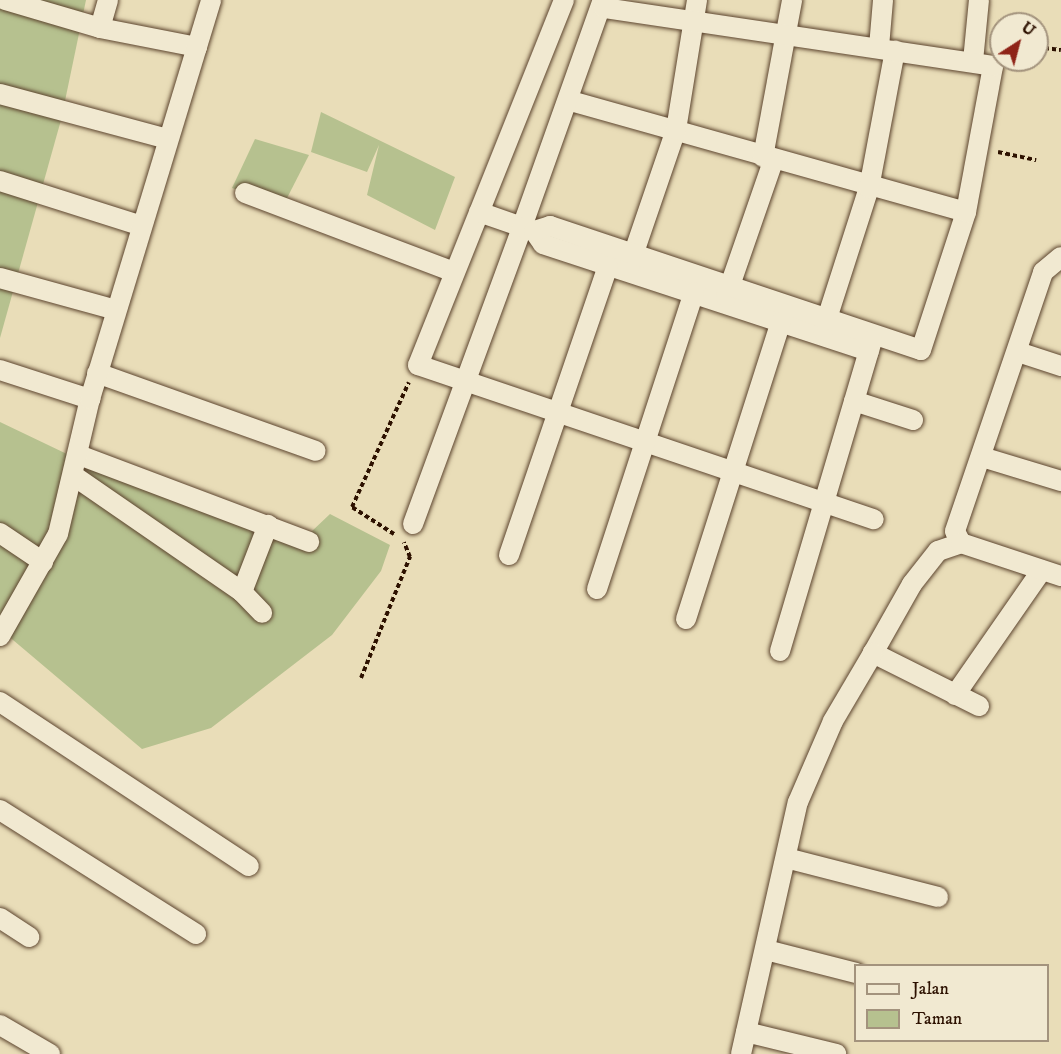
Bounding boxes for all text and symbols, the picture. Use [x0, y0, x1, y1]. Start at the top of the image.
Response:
north arrow [989, 12, 1049, 72]
text: U [1018, 17, 1039, 41]
legend [854, 964, 1049, 1042]
text: Jalan [912, 978, 949, 1000]
text: Taman [912, 1008, 962, 1030]

